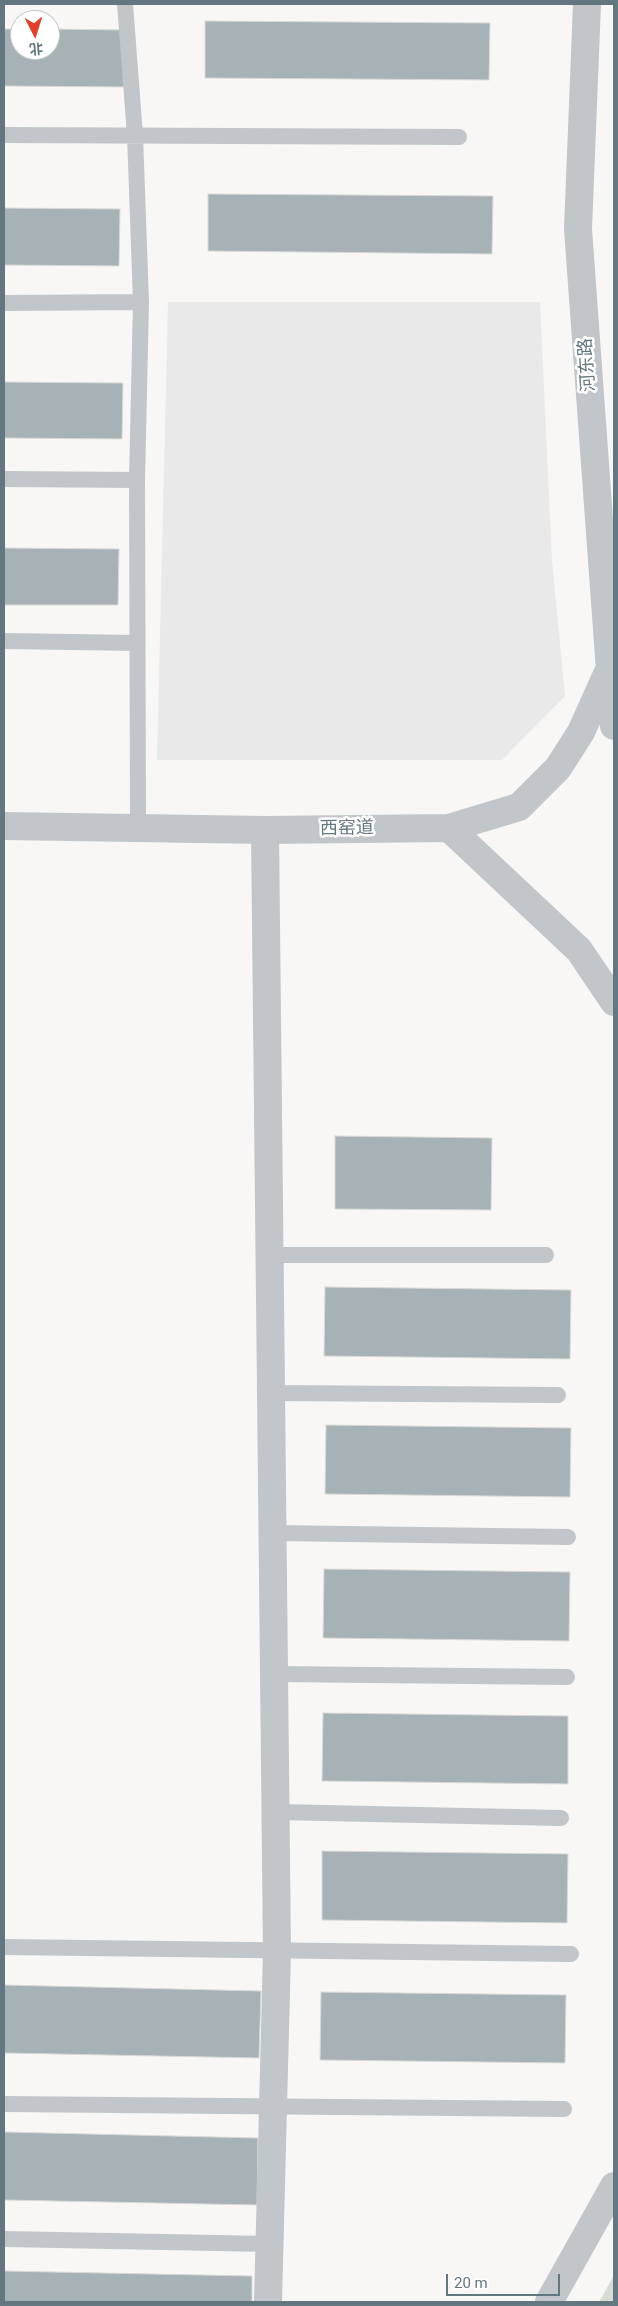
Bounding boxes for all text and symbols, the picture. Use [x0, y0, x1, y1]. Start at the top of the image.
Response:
north arrow [10, 10, 60, 60]
text: 北 [29, 40, 44, 58]
street label: 河东路 [575, 337, 601, 393]
street label: 西窑道 [320, 818, 374, 840]
scale bar [448, 2264, 562, 2296]
text: 20 m [454, 2274, 488, 2292]

